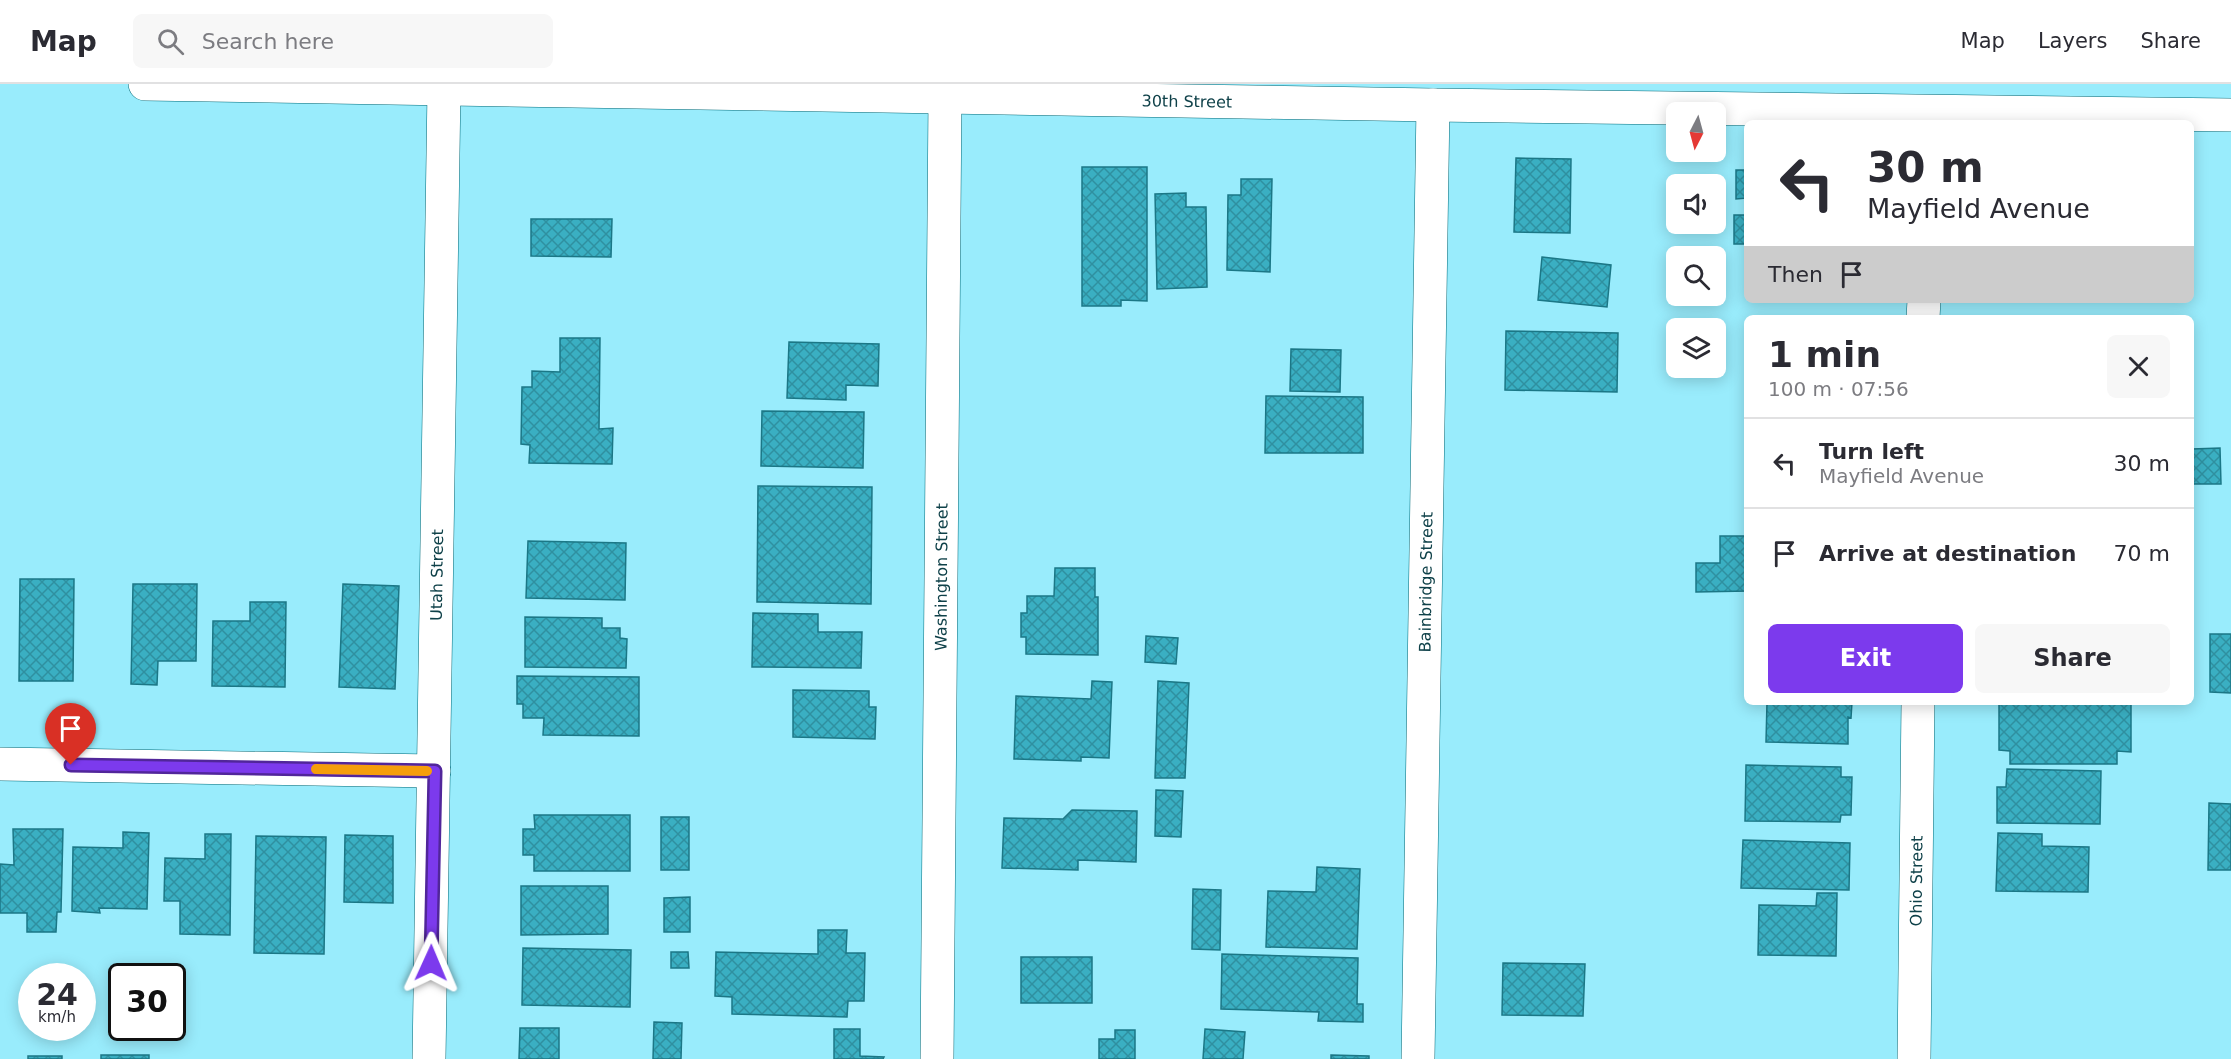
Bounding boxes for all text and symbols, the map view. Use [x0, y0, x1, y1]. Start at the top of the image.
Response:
search box [133, 14, 553, 68]
text: Map [30, 25, 97, 58]
icon: search [154, 25, 187, 58]
text: Search here [202, 29, 334, 54]
text: Map [1961, 29, 2005, 53]
text: Layers [2038, 29, 2107, 53]
text: Share [2140, 29, 2201, 53]
street label: 30th Street [1141, 91, 1232, 111]
north arrow [1666, 102, 1726, 162]
map controls [1666, 102, 1726, 378]
text: 30 m [1867, 143, 1984, 192]
icon: left [1768, 144, 1846, 222]
button: sound [1666, 174, 1726, 234]
text: Mayfield Avenue [1867, 193, 2090, 224]
button: search [1666, 246, 1726, 306]
icon: arrive [1835, 258, 1868, 291]
text: Then [1768, 262, 1823, 287]
button: layers [1666, 318, 1726, 378]
text: 1 min [1768, 334, 1881, 375]
button: close [2107, 335, 2170, 398]
text: 100 m · 07:56 [1768, 377, 1909, 401]
text: Turn left [1819, 439, 1924, 464]
icon: left [1768, 447, 1801, 480]
text: 30 m [2114, 451, 2170, 476]
text: Mayfield Avenue [1819, 464, 1984, 488]
street label: Washington Street [931, 503, 951, 651]
street label: Bainbridge Street [1415, 512, 1436, 652]
street label: Utah Street [426, 529, 447, 621]
icon: arrive [1768, 537, 1801, 570]
text: Arrive at destination [1819, 541, 2076, 566]
text: 70 m [2114, 541, 2170, 566]
button: Exit [1768, 624, 1963, 693]
button: Share [1975, 624, 2170, 693]
pin [45, 703, 96, 765]
icon: arrive [54, 712, 87, 745]
street label: Ohio Street [1906, 836, 1926, 926]
position arrow [399, 931, 463, 995]
speed limit sign: 30 [108, 963, 186, 1041]
text: 24 [36, 977, 78, 1012]
text: km/h [38, 1008, 76, 1026]

